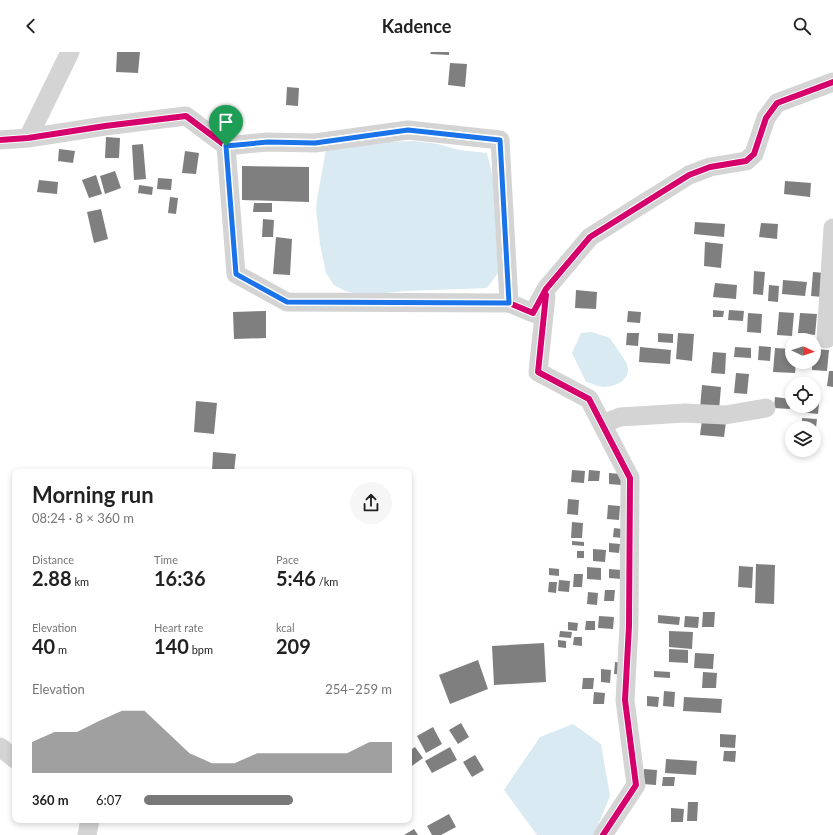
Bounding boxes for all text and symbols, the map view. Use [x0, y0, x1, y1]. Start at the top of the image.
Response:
icon: back [20, 15, 42, 37]
text: Kadence [382, 15, 451, 37]
icon: search [791, 15, 813, 37]
pin [209, 105, 243, 146]
icon: arrive [215, 111, 237, 133]
north arrow [785, 333, 821, 369]
map controls [785, 333, 821, 457]
button: locate [785, 377, 821, 413]
button: layers [785, 421, 821, 457]
text: Morning run [32, 481, 154, 508]
button: share [350, 482, 392, 524]
text: 08:24 · 8 × 360 m [32, 510, 134, 526]
text: Distance [32, 553, 74, 566]
text: Time [154, 553, 178, 566]
text: Pace [276, 553, 299, 566]
text: 2.88 [32, 566, 72, 590]
text: 16:36 [154, 566, 206, 590]
text: 5:46 [276, 566, 316, 590]
text: km [72, 575, 89, 588]
text: /km [316, 575, 338, 588]
text: Elevation [32, 621, 77, 634]
text: Heart rate [154, 621, 203, 634]
text: kcal [276, 621, 295, 634]
text: 40 [32, 634, 55, 658]
text: 140 [154, 634, 189, 658]
text: 209 [276, 634, 311, 658]
text: m [55, 643, 67, 656]
text: bpm [189, 643, 213, 656]
text: Elevation [32, 681, 85, 697]
text: 254–259 m [325, 681, 392, 697]
text: 360 m [32, 792, 69, 808]
text: 6:07 [96, 792, 122, 808]

